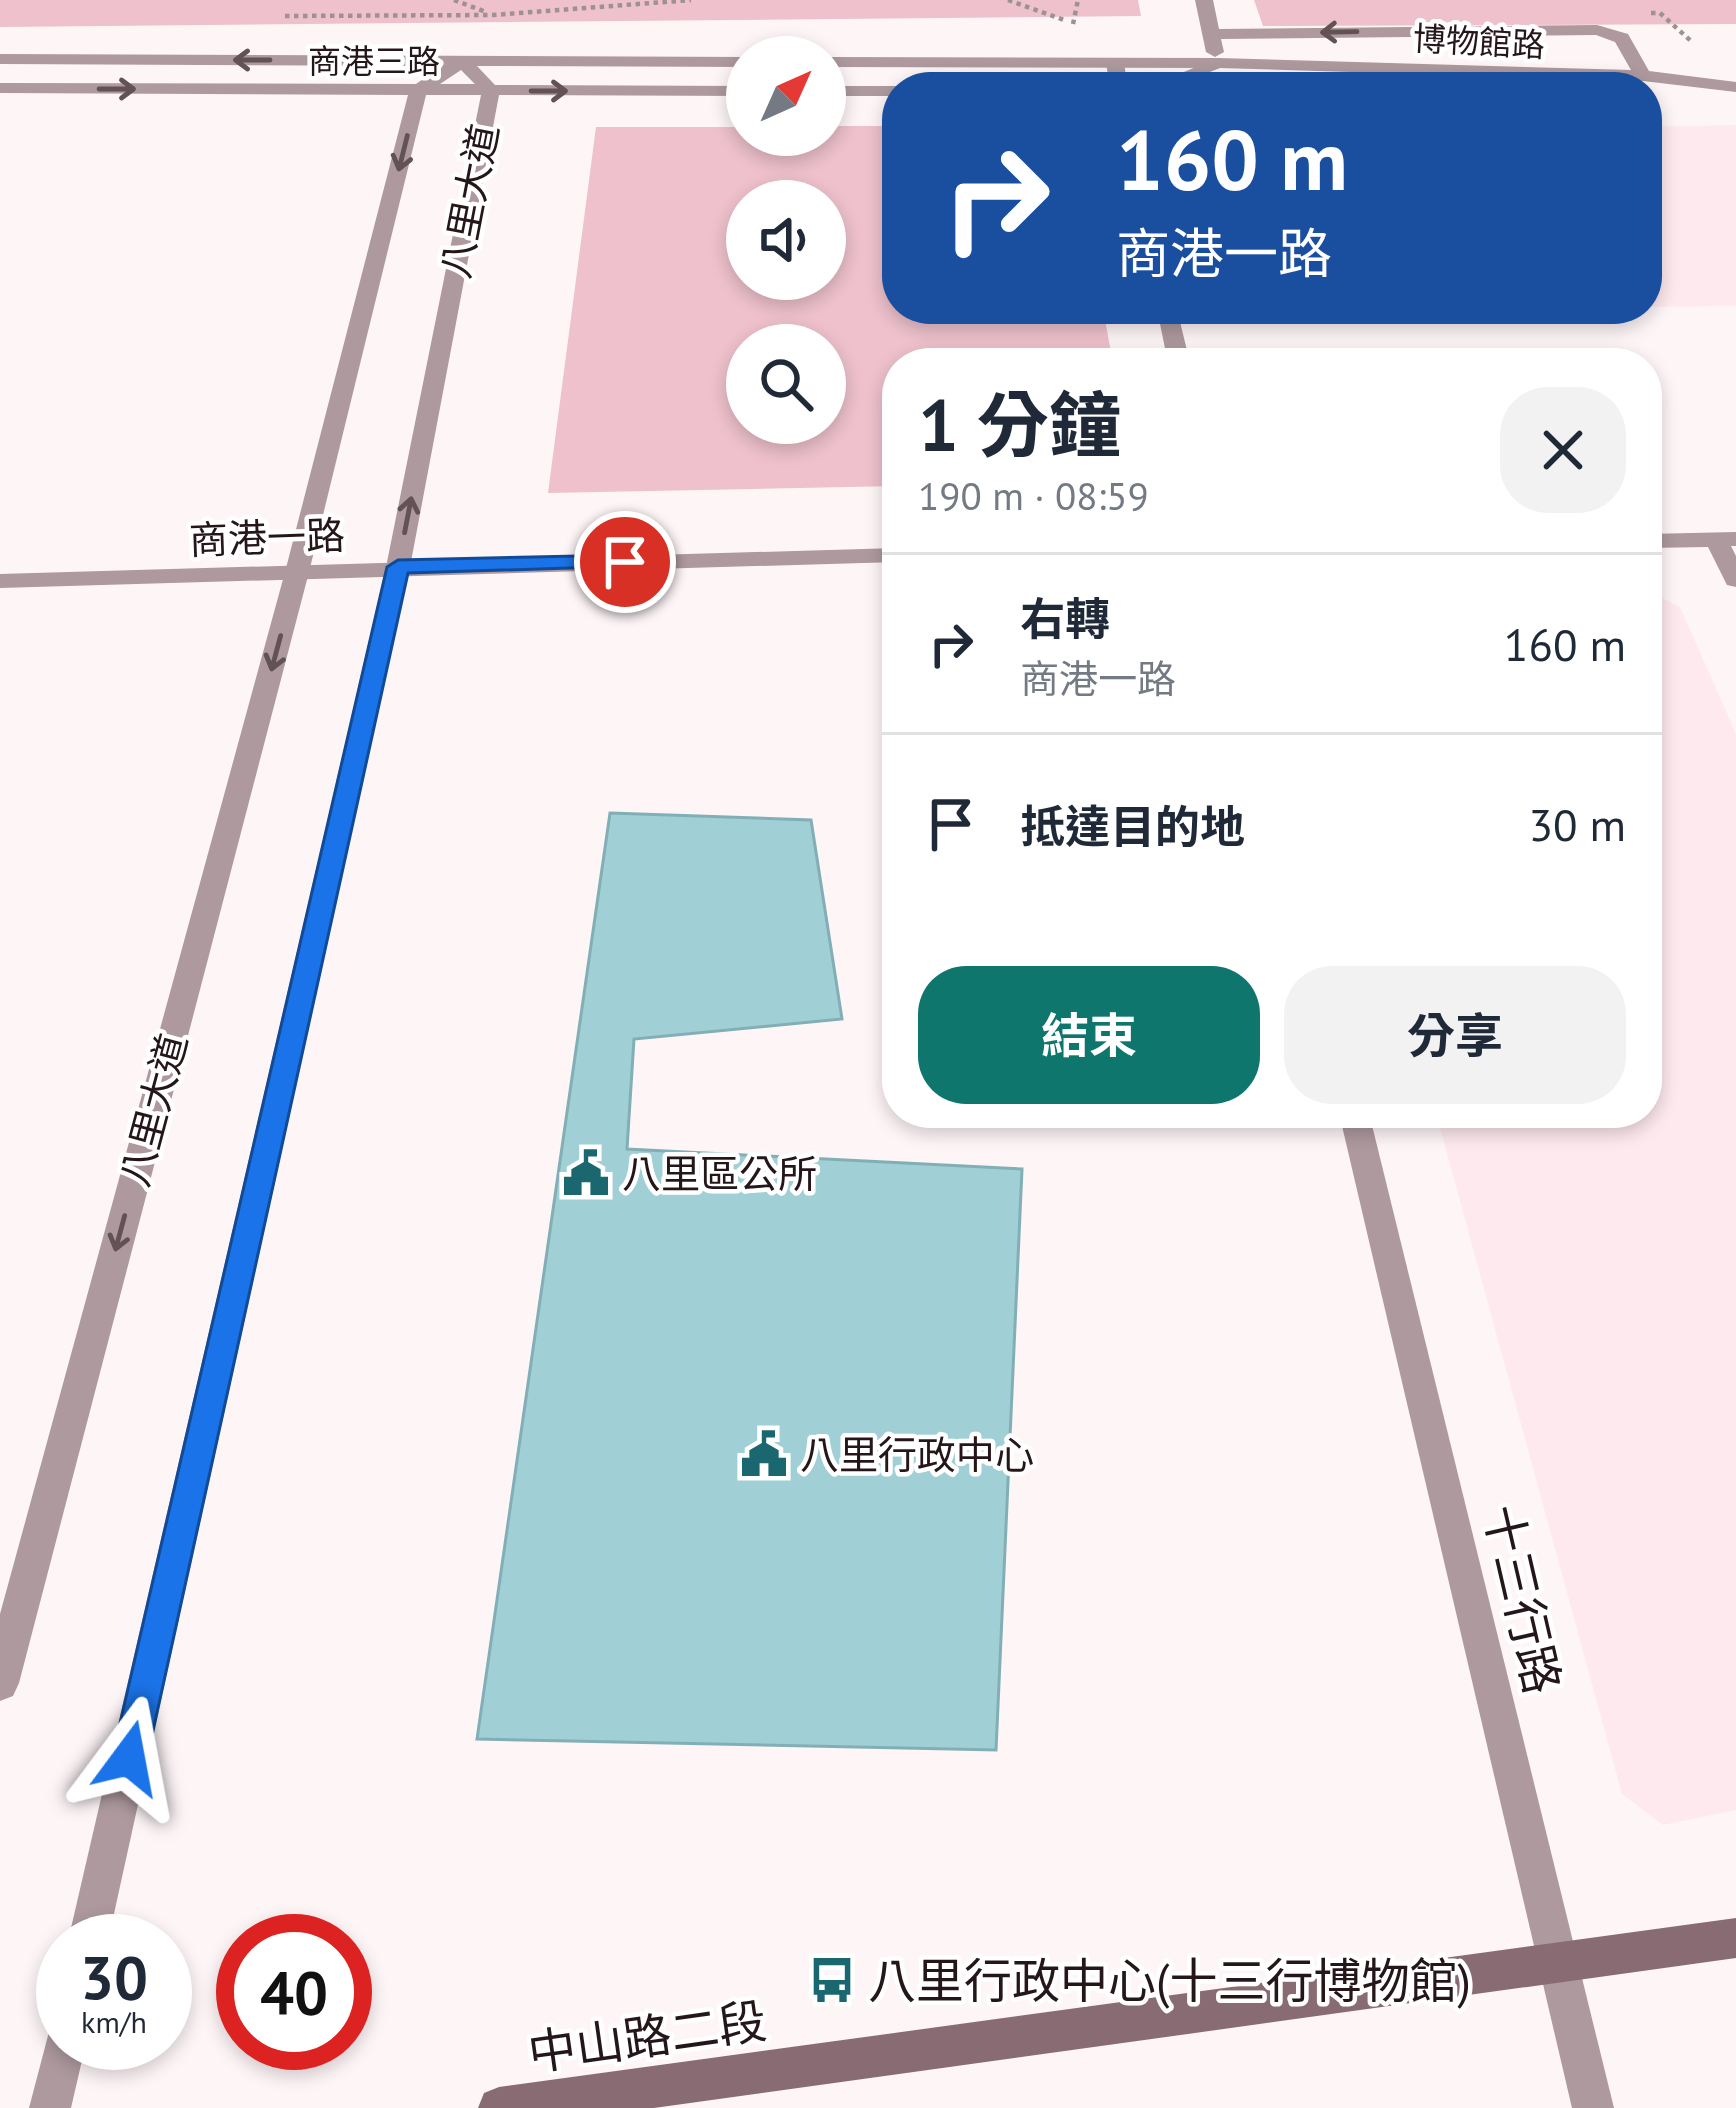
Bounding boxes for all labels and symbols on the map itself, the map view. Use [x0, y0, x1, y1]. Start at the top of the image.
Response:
street label: 博物館路 [1412, 16, 1546, 66]
one-way arrow [1320, 21, 1359, 43]
north arrow [726, 36, 846, 156]
street label: 商港三路 [308, 39, 440, 82]
one-way arrow [233, 49, 272, 71]
one-way arrow [97, 78, 136, 100]
one-way arrow [529, 80, 568, 102]
street label: 八里大道 [429, 120, 509, 282]
one-way arrow [391, 134, 413, 172]
one-way arrow [398, 497, 420, 536]
street label: 商港一路 [188, 509, 346, 565]
pin [574, 511, 676, 613]
one-way arrow [263, 634, 285, 672]
street label: 八里大道 [108, 1028, 198, 1192]
public building icon: 八里區公所 [561, 1148, 611, 1198]
place label: 八里區公所 [622, 1148, 817, 1199]
one-way arrow [108, 1213, 130, 1251]
public building icon: 八里行政中心 [739, 1429, 789, 1479]
place label: 八里行政中心 [800, 1429, 1034, 1480]
street label: 十三行路 [1471, 1498, 1575, 1700]
position arrow [66, 1695, 192, 1821]
speed limit sign: 40 [216, 1914, 372, 2070]
place label: 八里行政中心(十三行博物館) [868, 1949, 1471, 2011]
bus stop icon: 八里行政中心(十三行博物館) [807, 1955, 857, 2005]
street label: 中山路二段 [524, 1989, 770, 2083]

